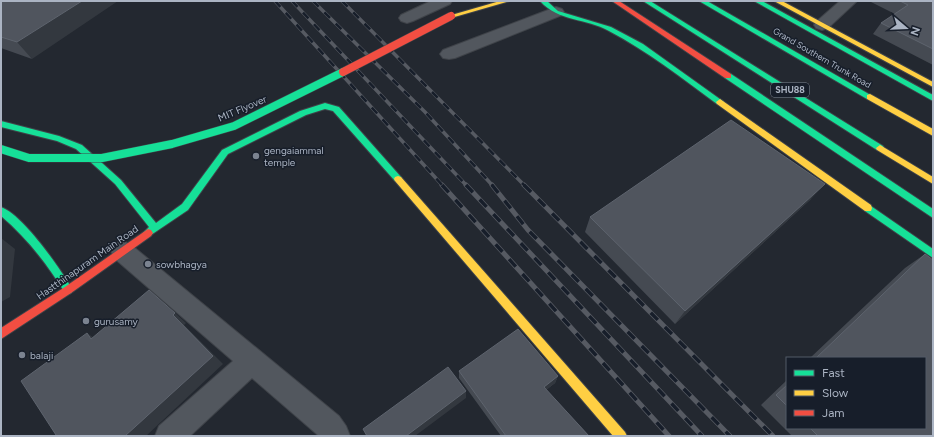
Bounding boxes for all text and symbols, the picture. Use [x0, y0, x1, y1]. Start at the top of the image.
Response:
north arrow [886, 8, 926, 48]
street label: Grand Southern Trunk Road [771, 25, 873, 90]
text: N [907, 25, 923, 37]
road number: SHU88 [771, 83, 809, 97]
street label: MIT Flyover [216, 92, 269, 125]
place label: gengaiammal temple [264, 144, 324, 169]
marker: gengaiammal temple [251, 151, 261, 161]
street label: Hastthinapuram Main Road [34, 222, 141, 303]
place label: sowbhagya [156, 258, 207, 271]
marker: sowbhagya [143, 259, 153, 269]
place label: gurusamy [94, 315, 139, 328]
marker: gurusamy [81, 316, 91, 326]
place label: balaji [30, 349, 53, 362]
marker: balaji [17, 350, 27, 360]
legend [786, 357, 926, 429]
text: Fast [822, 366, 845, 380]
text: Slow [822, 386, 849, 400]
text: Jam [822, 406, 845, 420]

